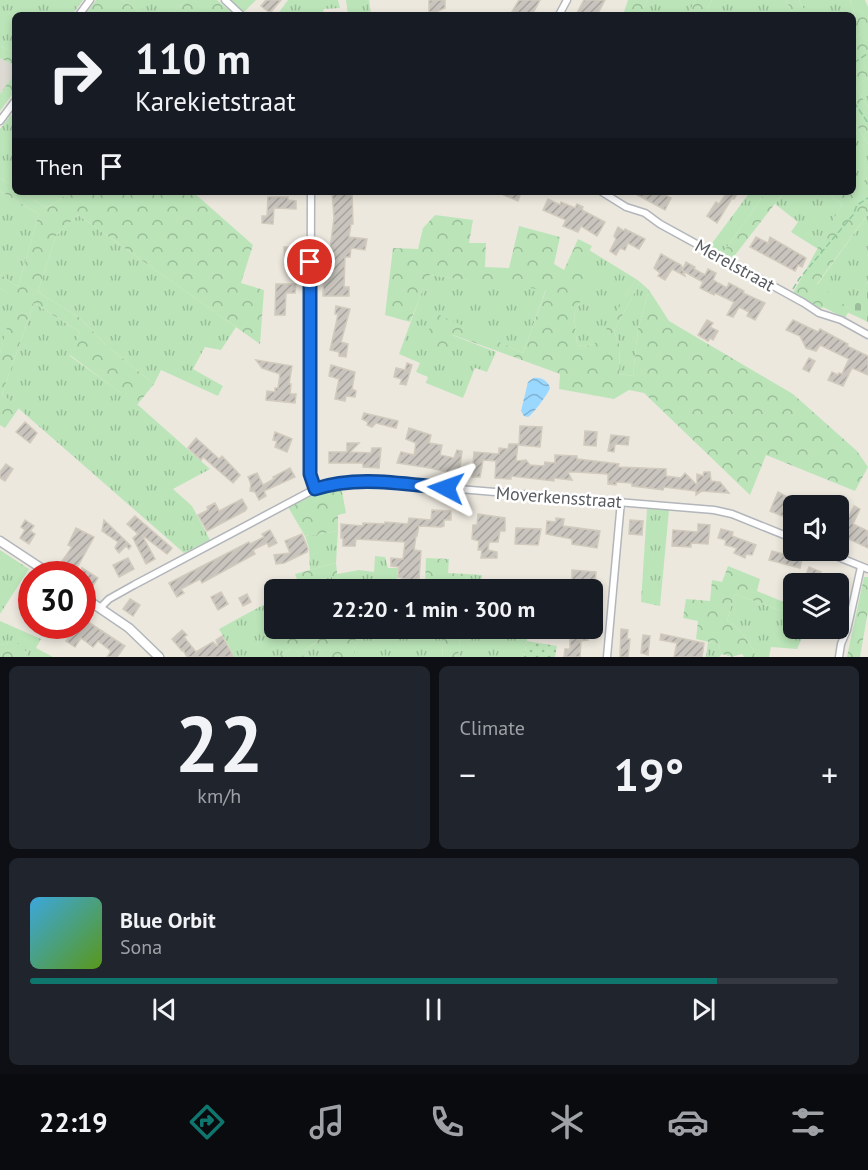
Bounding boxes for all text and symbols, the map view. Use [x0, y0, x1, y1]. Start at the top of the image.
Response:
text: 110 m [135, 31, 251, 86]
icon: right [36, 36, 114, 114]
text: Karekietstraat [135, 84, 296, 118]
icon: arrive [95, 150, 128, 183]
text: Then [36, 153, 83, 181]
street label: Merelstraat [691, 234, 779, 296]
pin [284, 236, 335, 287]
icon: arrive [293, 245, 326, 278]
position arrow [414, 456, 478, 520]
street label: Moverkensstraat [495, 481, 623, 513]
map controls [783, 495, 849, 639]
button: sound [783, 495, 849, 561]
speed limit sign: 30 [18, 561, 96, 639]
button: layers [783, 573, 849, 639]
text: 22:20 · 1 min · 300 m [332, 595, 535, 623]
text: 22 [175, 693, 263, 794]
text: Climate [460, 715, 525, 741]
text: 19° [613, 745, 684, 803]
text: − [460, 753, 476, 796]
text: + [821, 753, 838, 796]
text: km/h [197, 783, 241, 809]
text: Blue Orbit [120, 906, 216, 934]
text: Sona [120, 934, 162, 960]
icon: previous [148, 993, 181, 1026]
icon: pause [417, 993, 450, 1026]
icon: next [687, 993, 720, 1026]
icon: directions [186, 1101, 228, 1143]
icon: music [306, 1101, 348, 1143]
icon: phone [426, 1101, 468, 1143]
icon: climate [546, 1101, 588, 1143]
icon: car [667, 1101, 709, 1143]
icon: filters [787, 1101, 829, 1143]
text: 22:19 [39, 1105, 108, 1139]

